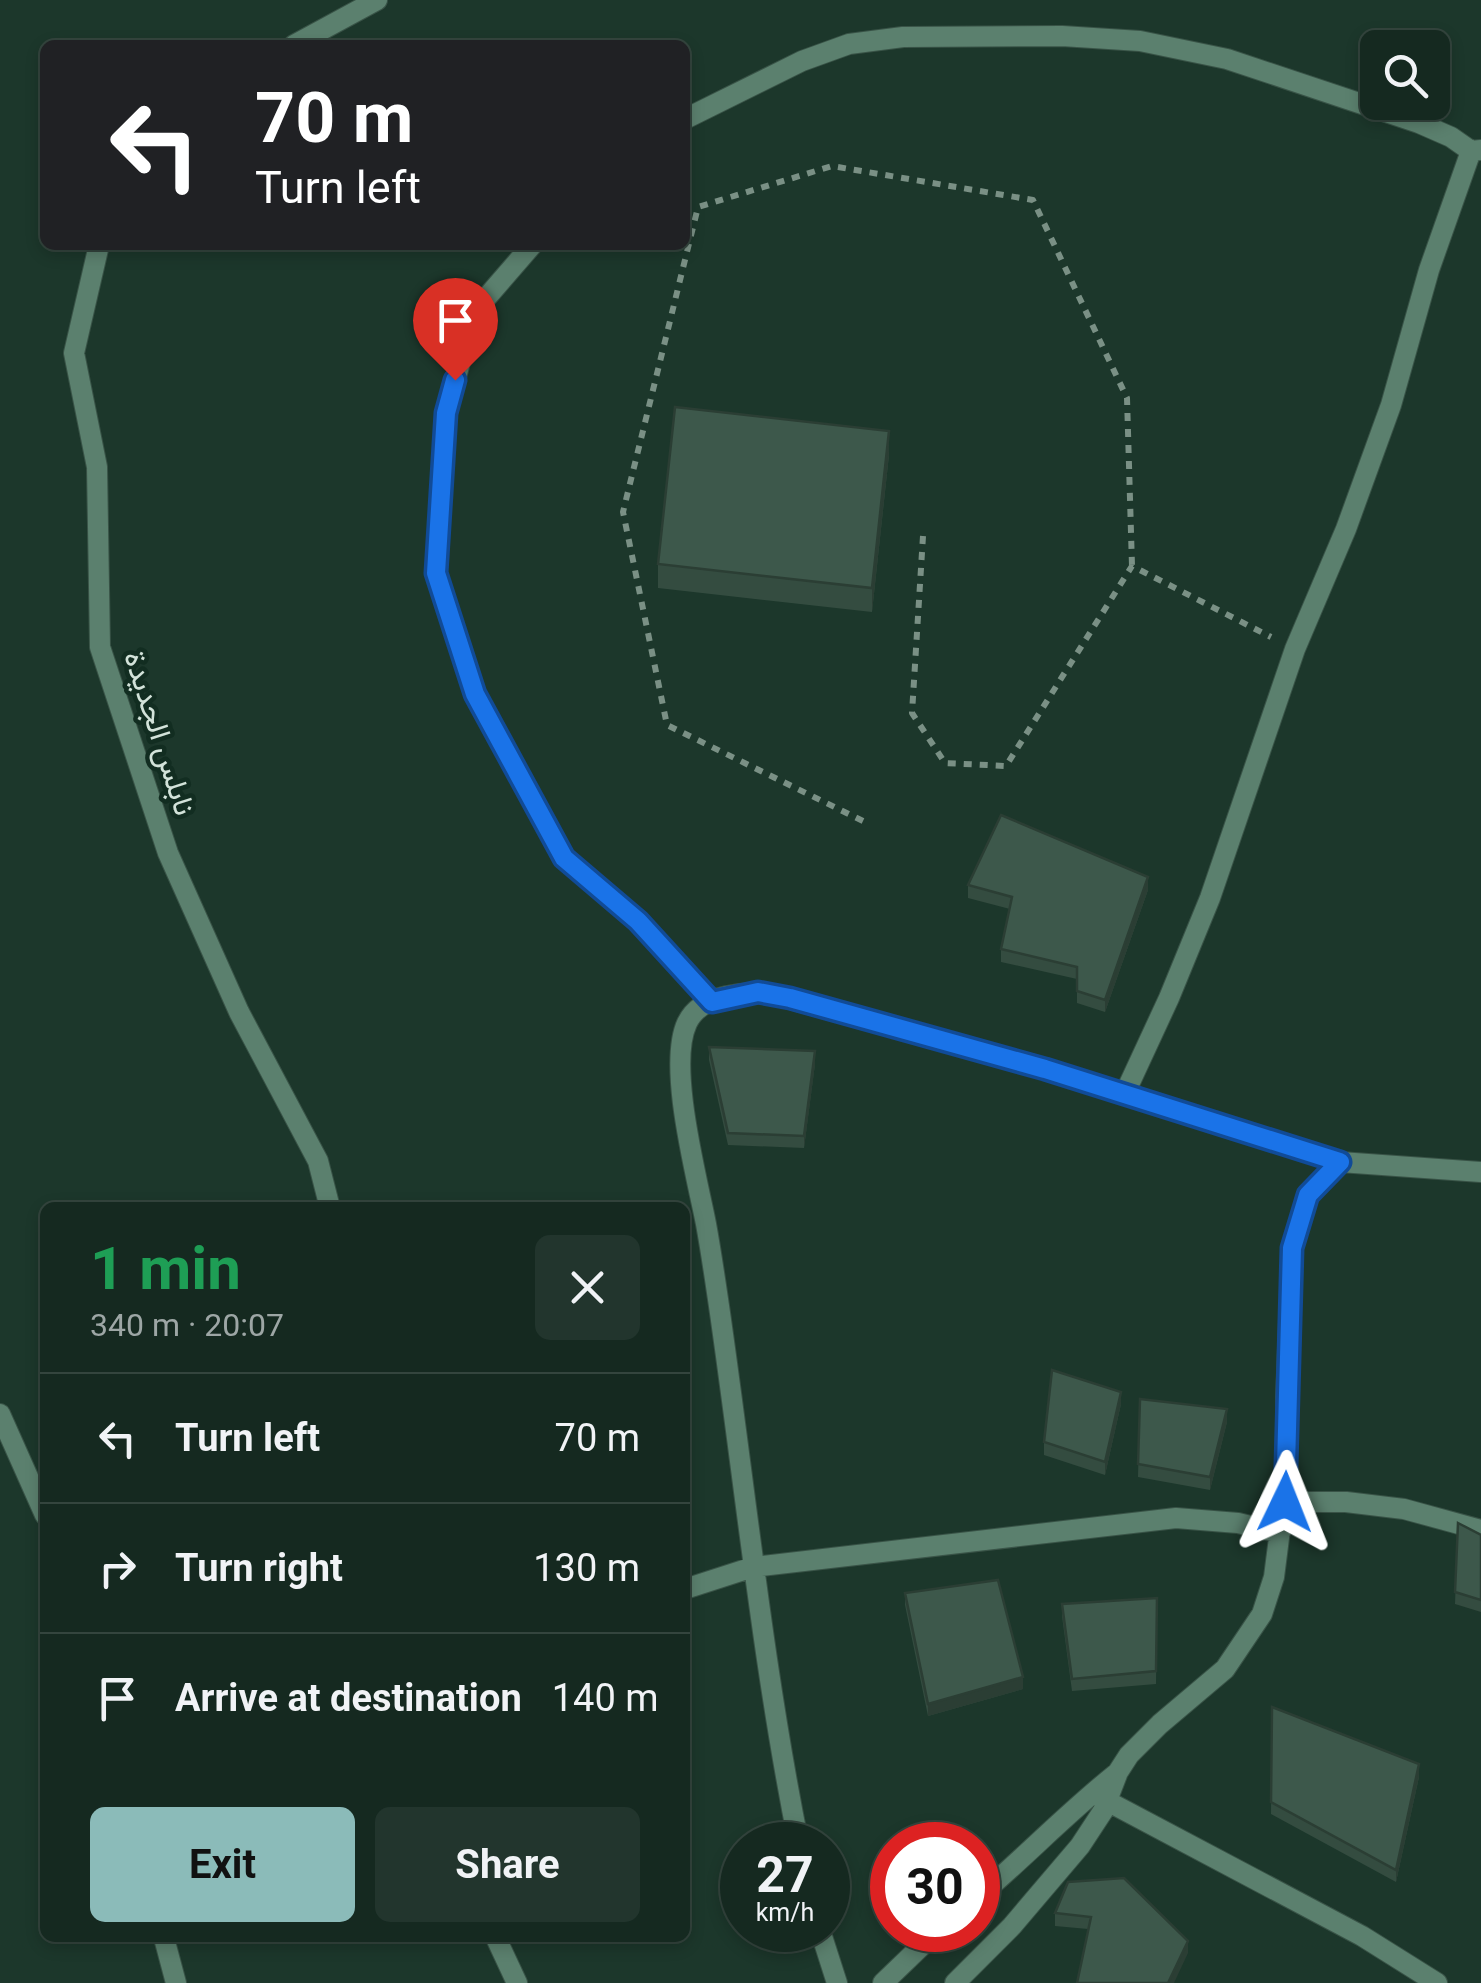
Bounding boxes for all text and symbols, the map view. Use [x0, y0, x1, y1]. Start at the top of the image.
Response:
map controls [1360, 30, 1450, 120]
button: search [1360, 30, 1450, 120]
text: 70 m [255, 77, 413, 159]
icon: left [90, 80, 220, 210]
text: Turn left [255, 161, 421, 214]
pin [413, 278, 498, 381]
icon: arrive [428, 293, 483, 348]
street label: نابلس الجديدة [116, 646, 203, 820]
text: 1 min [90, 1233, 241, 1304]
button: close [535, 1235, 640, 1340]
text: 340 m · 20:07 [90, 1306, 284, 1344]
icon: left [90, 1411, 145, 1466]
text: Turn left [175, 1416, 320, 1460]
text: 70 m [555, 1416, 640, 1460]
position arrow [1233, 1450, 1337, 1554]
icon: right [90, 1541, 145, 1596]
text: Turn right [175, 1546, 343, 1590]
text: 130 m [533, 1546, 640, 1590]
icon: arrive [90, 1671, 145, 1726]
text: Arrive at destination [175, 1676, 522, 1720]
text: 140 m [552, 1676, 659, 1720]
button: Exit [90, 1807, 355, 1922]
button: Share [375, 1807, 640, 1922]
speed limit sign: 30 [870, 1822, 1000, 1952]
text: 27 [756, 1846, 814, 1904]
text: km/h [756, 1898, 814, 1927]

